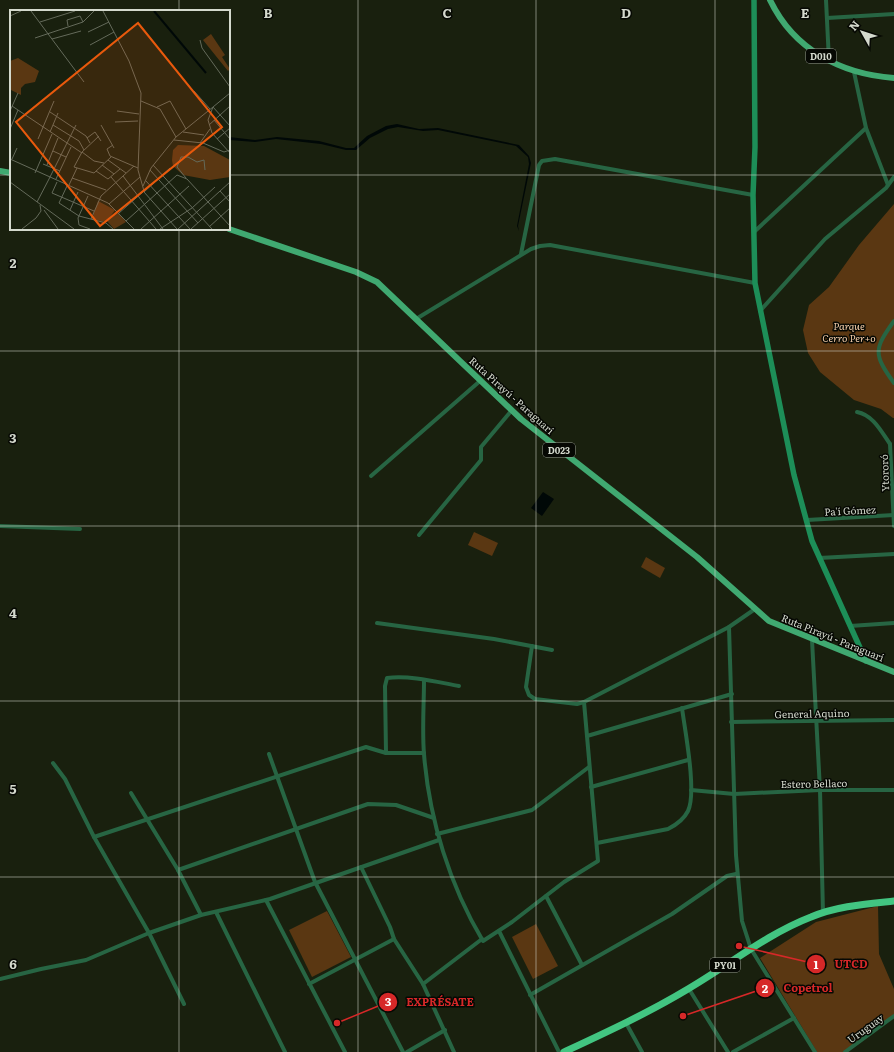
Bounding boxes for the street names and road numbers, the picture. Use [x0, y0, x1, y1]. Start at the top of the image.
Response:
road number: D010 [806, 49, 836, 63]
street label: Ruta Pirayú - Paraguarí [466, 353, 558, 438]
road number: D023 [543, 443, 575, 457]
street label: Ytororó [876, 454, 892, 492]
street label: Pa'í Gómez [824, 501, 876, 519]
street label: Ruta Pirayú - Paraguarí [779, 610, 887, 665]
street label: General Aquino [774, 705, 850, 721]
street label: Estero Bellaco [780, 775, 848, 791]
road number: PY01 [710, 958, 740, 972]
street label: Uruguay [844, 1010, 886, 1046]

